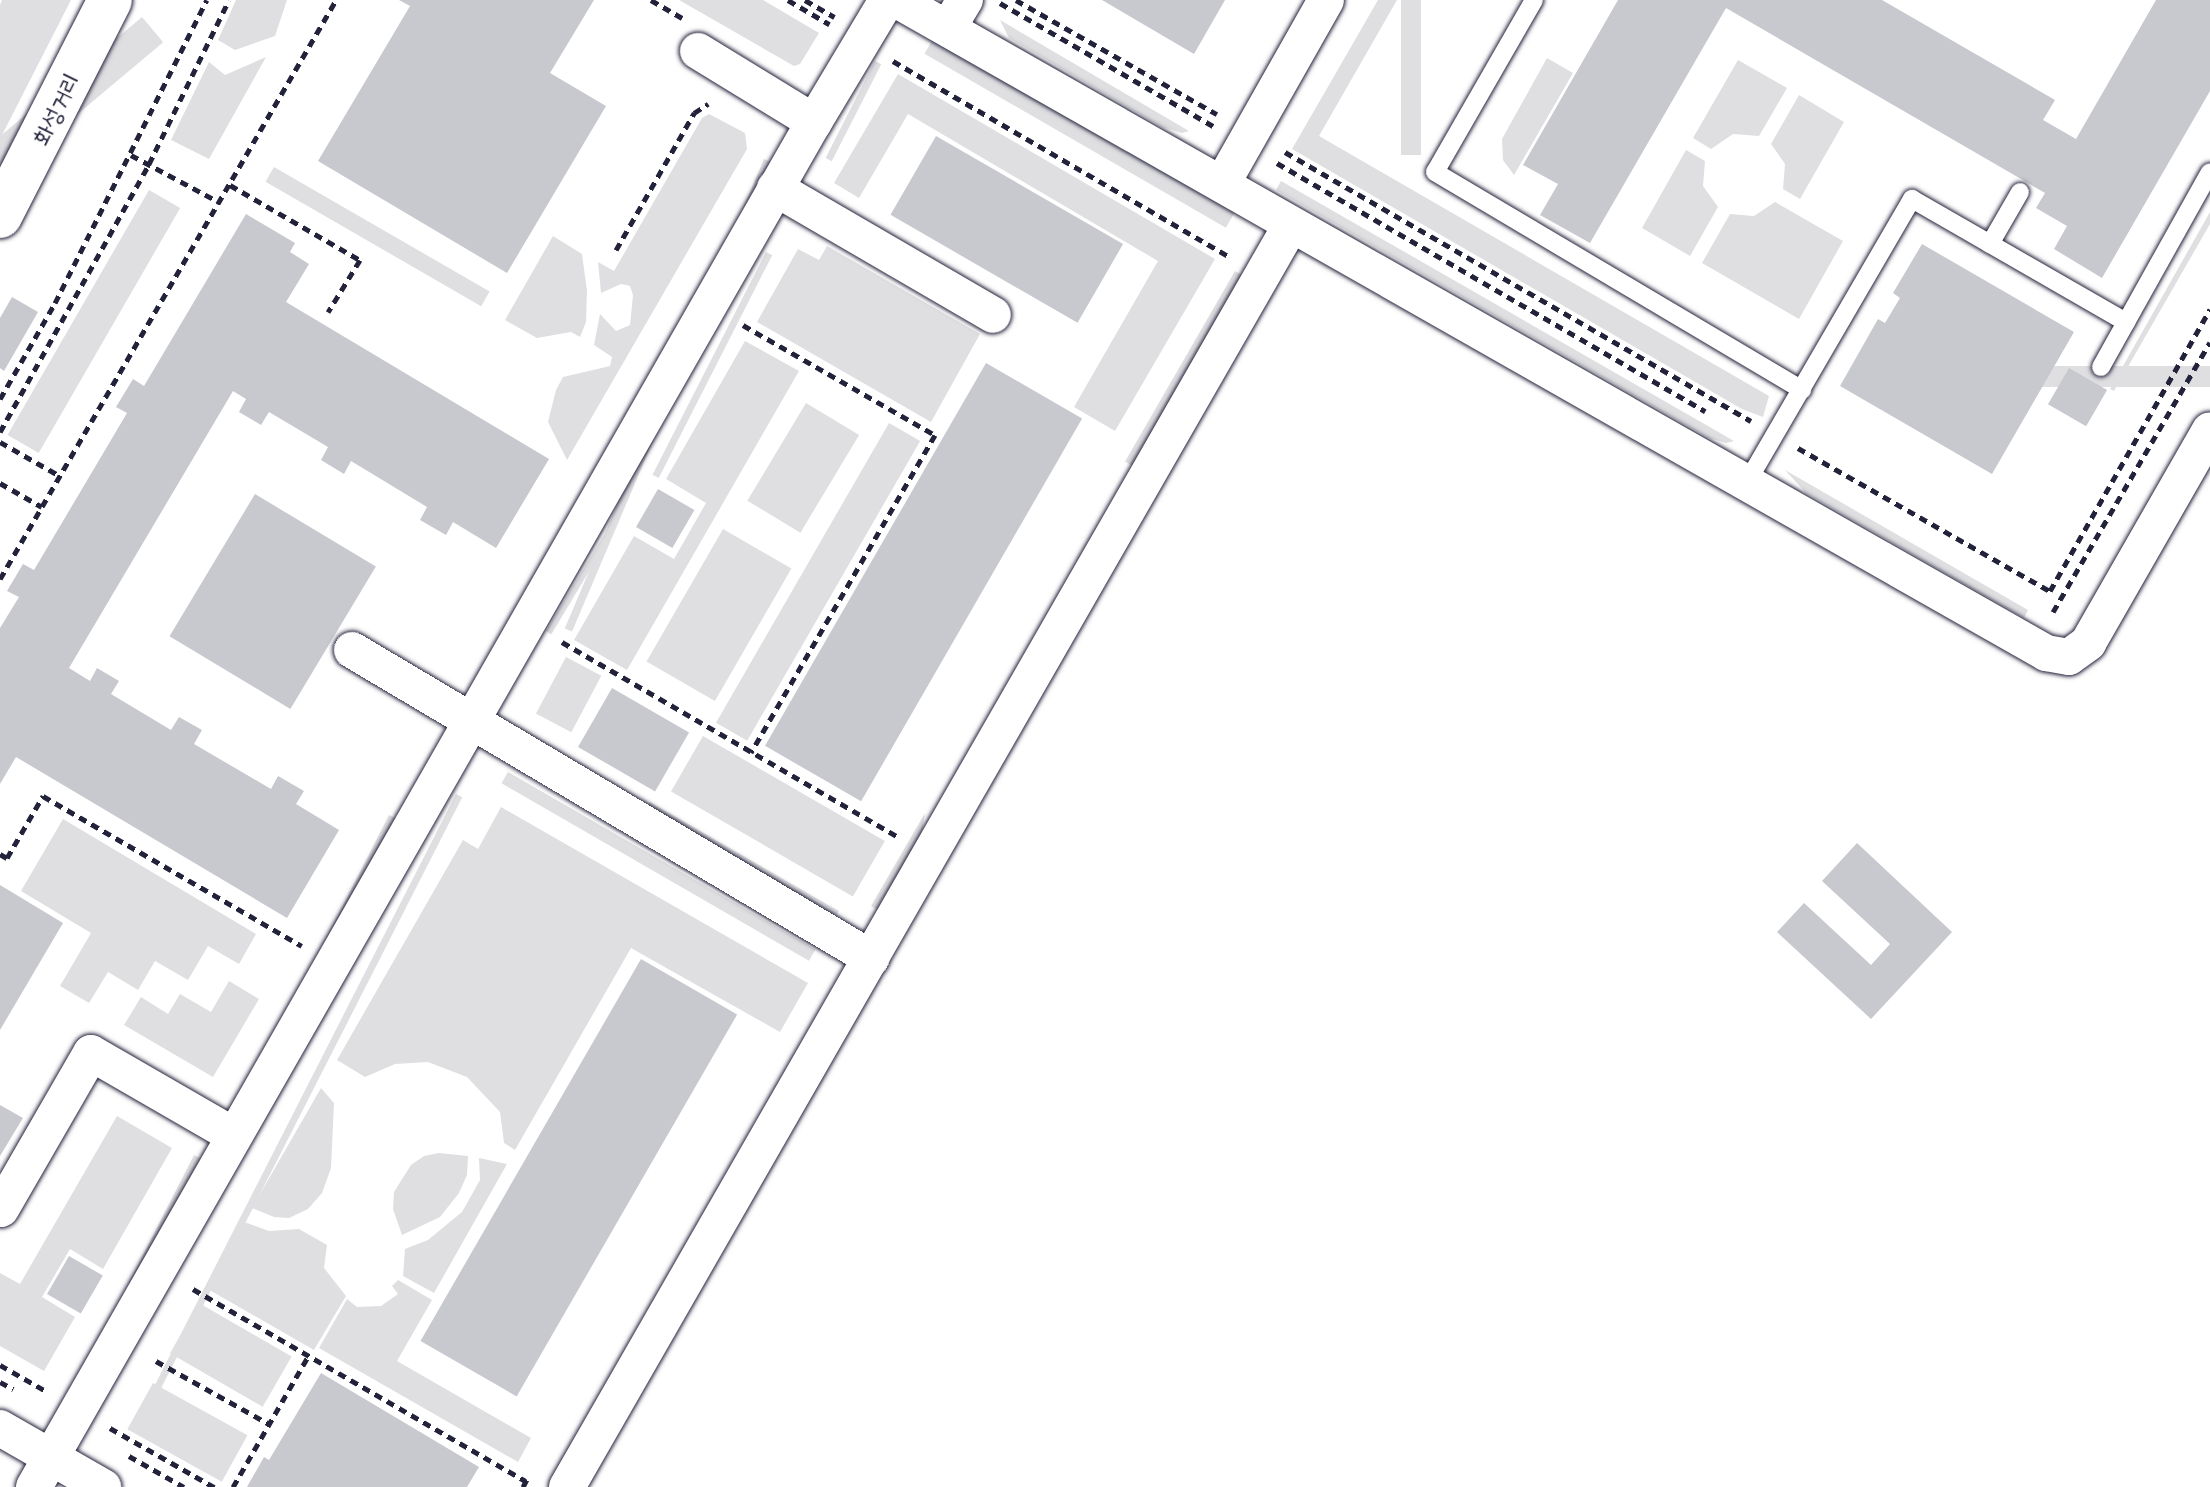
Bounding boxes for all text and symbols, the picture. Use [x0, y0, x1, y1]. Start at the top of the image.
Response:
street label: 화성거리 [26, 68, 86, 150]

